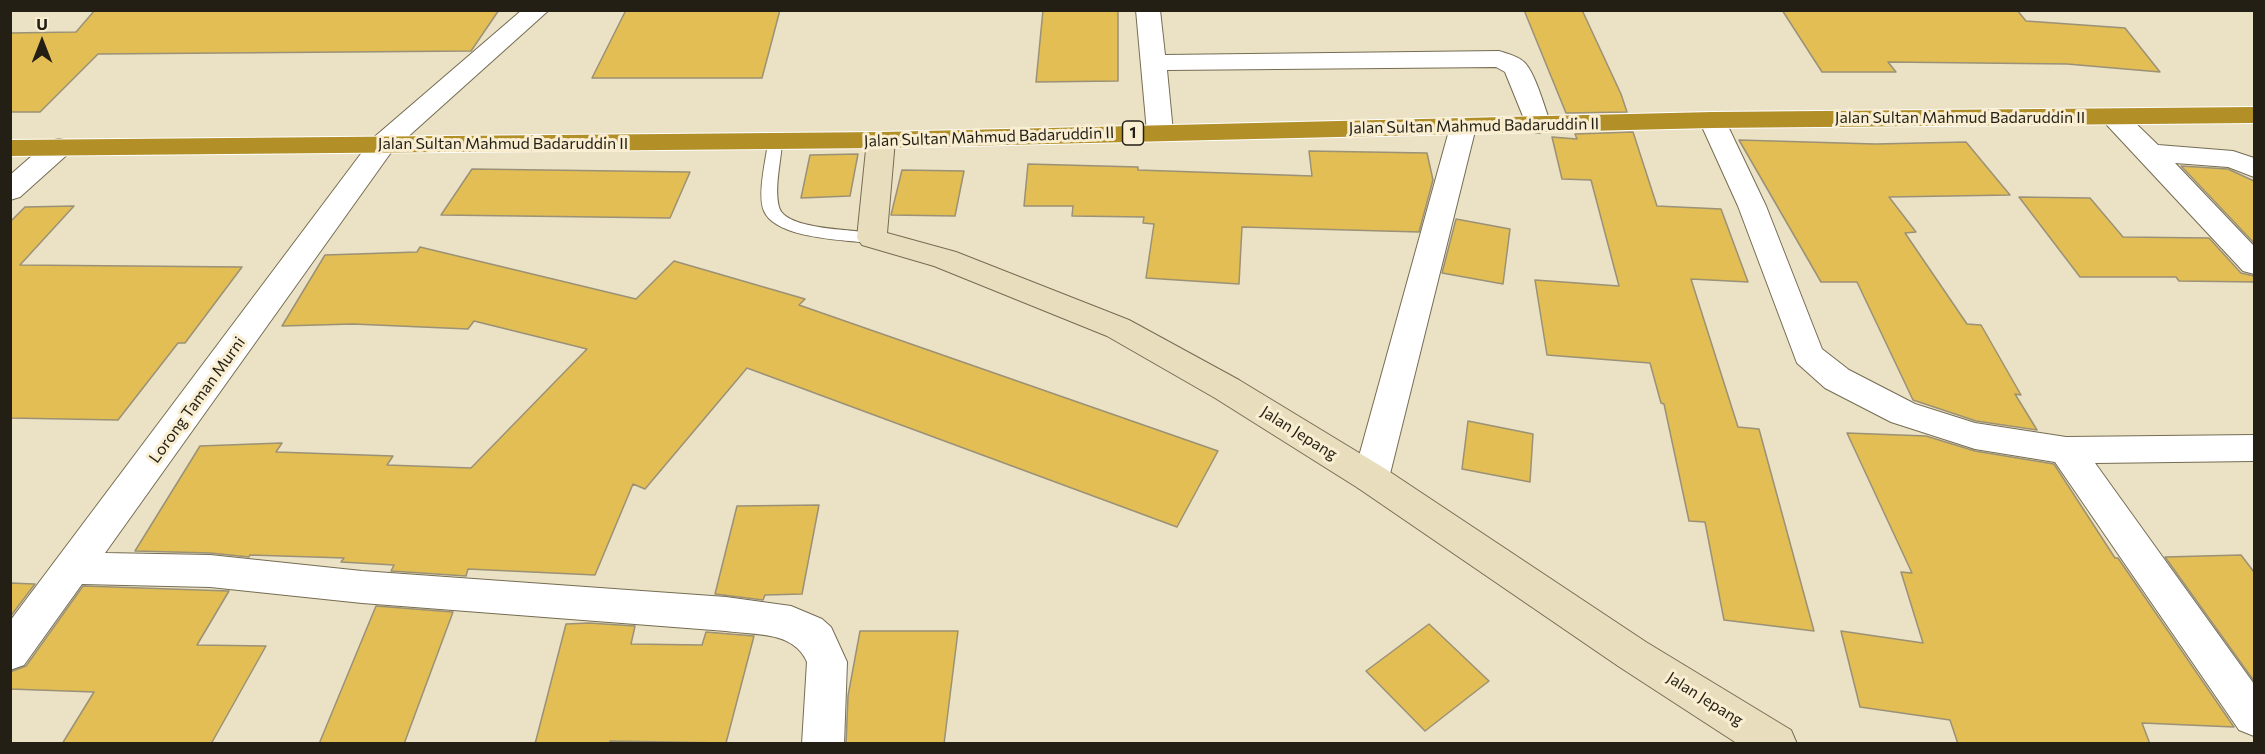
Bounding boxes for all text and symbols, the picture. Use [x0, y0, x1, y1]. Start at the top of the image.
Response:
north arrow [12, 12, 72, 72]
text: U [36, 14, 48, 33]
street label: Jalan Sultan Mahmud Badaruddin II [1835, 108, 2085, 128]
street label: Jalan Sultan Mahmud Badaruddin II [1349, 114, 1599, 138]
road number: 1 [1122, 121, 1144, 145]
street label: Jalan Sultan Mahmud Badaruddin II [863, 123, 1115, 151]
street label: Jalan Sultan Mahmud Badaruddin II [378, 134, 628, 154]
street label: Lorong Taman Murni [145, 333, 249, 467]
street label: Jalan Jepang [1257, 402, 1341, 464]
street label: Jalan Jepang [1663, 668, 1747, 730]

